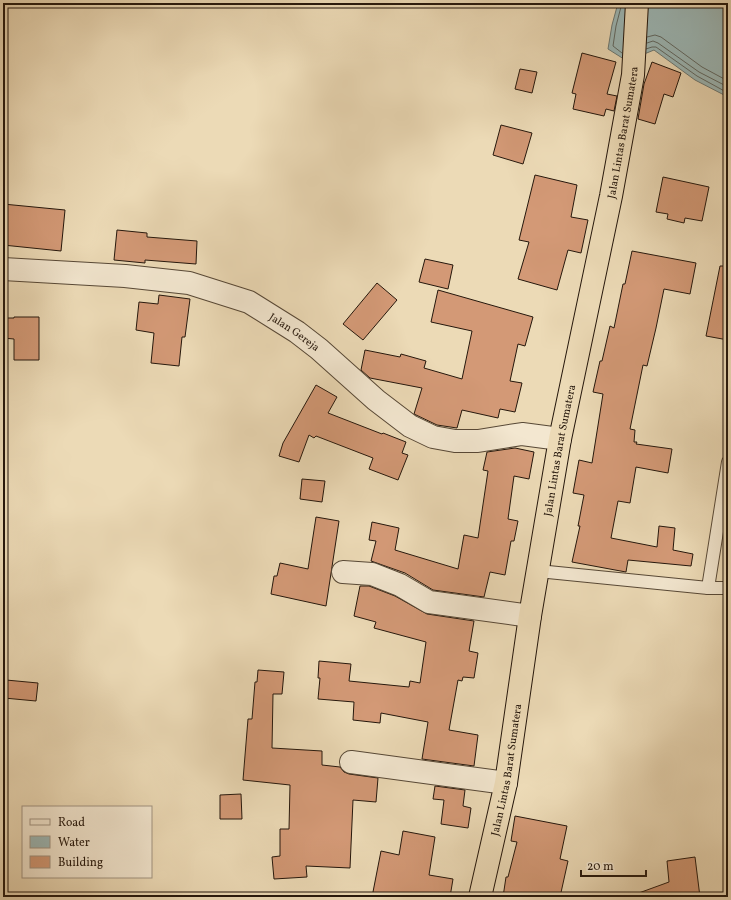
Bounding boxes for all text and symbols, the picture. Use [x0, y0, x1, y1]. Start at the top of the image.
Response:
street label: Jalan Lintas Barat Sumatera [605, 66, 642, 200]
street label: Jalan Gereja [266, 310, 322, 356]
street label: Jalan Lintas Barat Sumatera [541, 383, 580, 517]
street label: Jalan Lintas Barat Sumatera [488, 702, 526, 837]
legend [22, 806, 152, 878]
text: Road [58, 815, 85, 831]
text: Water [58, 835, 90, 851]
scale bar [581, 852, 646, 878]
text: Building [58, 855, 103, 871]
text: 20 m [587, 859, 614, 875]

